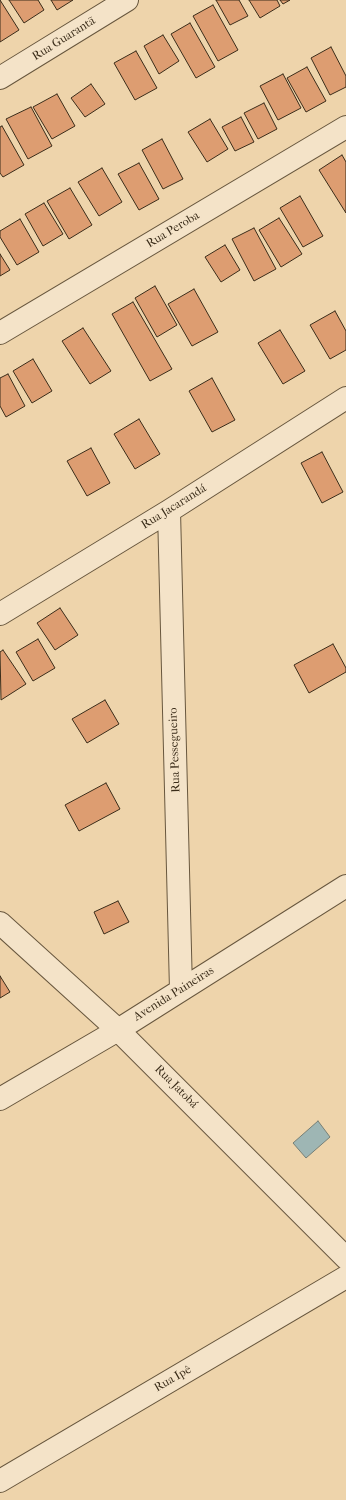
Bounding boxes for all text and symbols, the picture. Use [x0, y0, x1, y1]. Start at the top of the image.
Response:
street label: Rua Guarantã [30, 14, 98, 64]
street label: Rua Peroba [144, 209, 202, 251]
street label: Rua Jacarandá [139, 481, 209, 533]
street label: Rua Pessegueiro [166, 707, 184, 793]
street label: Avenida Paineiras [131, 964, 217, 1024]
street label: Rua Jatobá [151, 1062, 201, 1112]
street label: Rua Ipê [152, 1363, 194, 1395]

